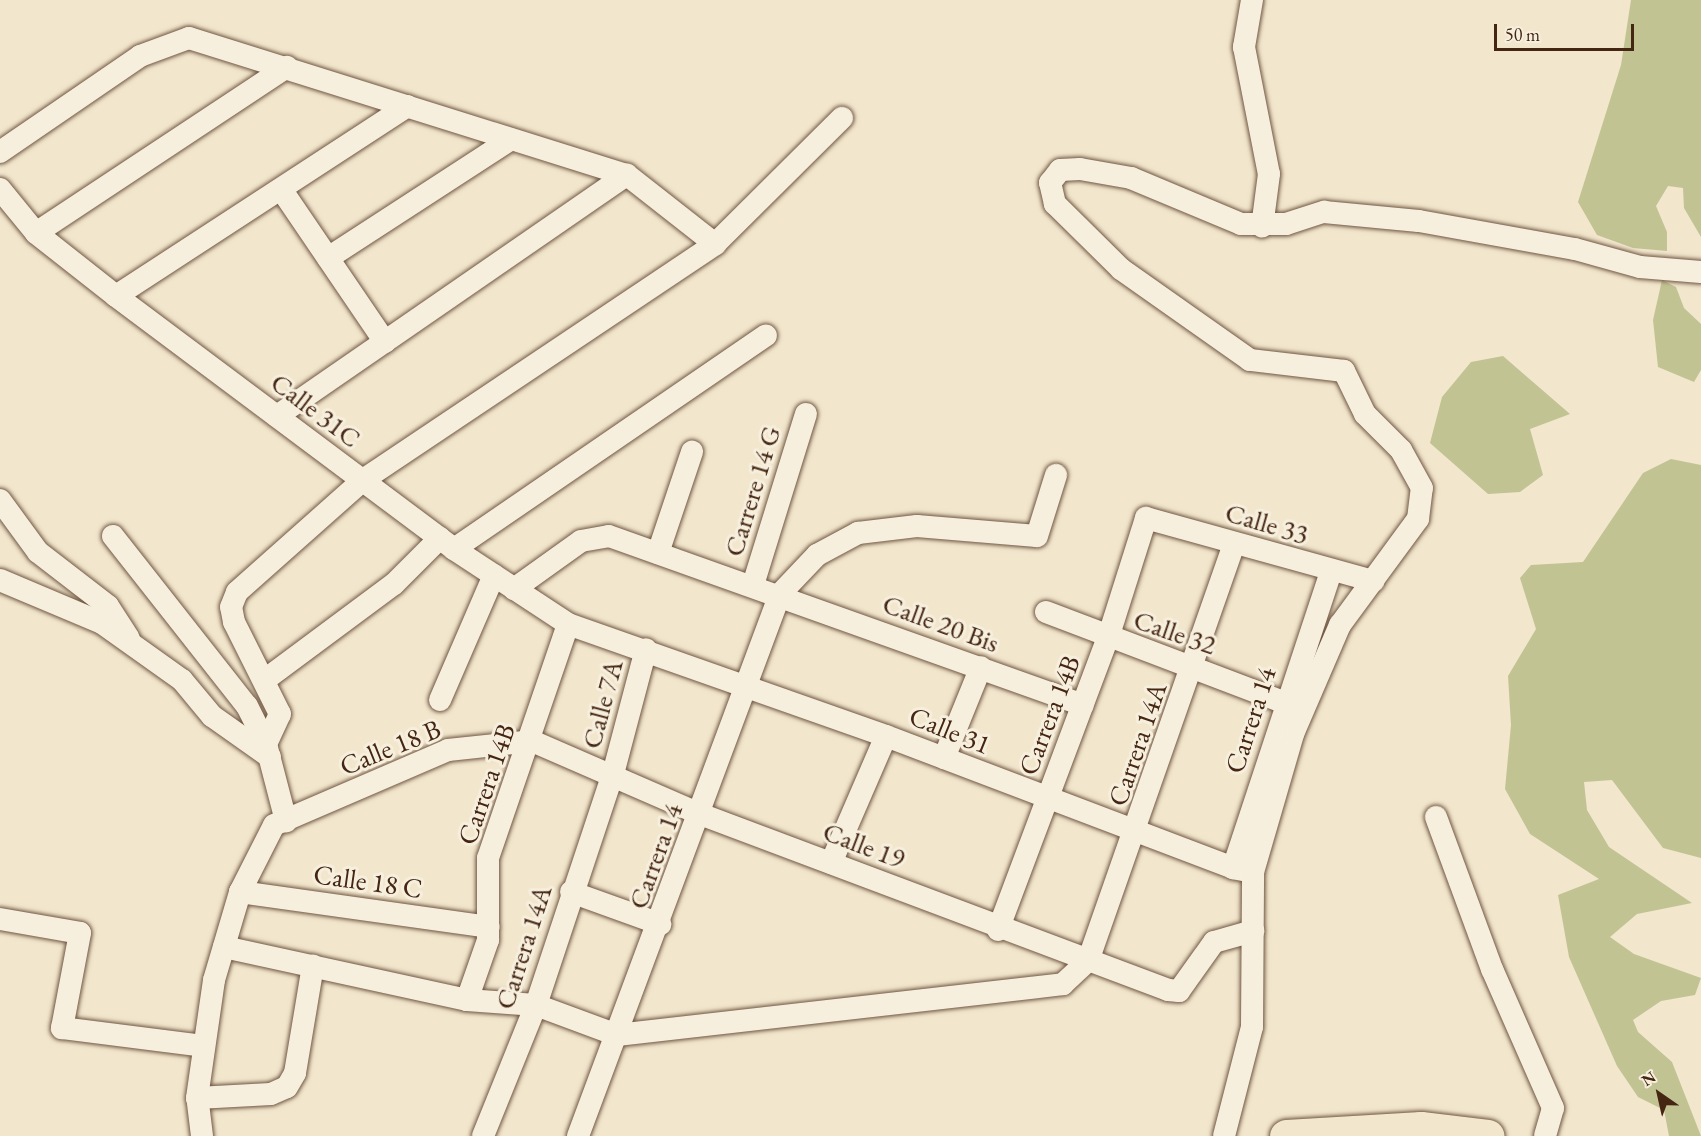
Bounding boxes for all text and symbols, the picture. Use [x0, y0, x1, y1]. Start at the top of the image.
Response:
scale bar [1497, 12, 1636, 50]
text: 50 m [1505, 23, 1540, 46]
street label: Calle 31C [265, 366, 367, 454]
street label: Carrere 14 G [717, 422, 787, 560]
street label: Calle 33 [1222, 496, 1312, 550]
street label: Calle 20 Bis [878, 587, 1004, 659]
street label: Calle 32 [1130, 603, 1220, 661]
street label: Carrera 14B [1011, 651, 1087, 779]
street label: Calle 7A [575, 656, 629, 752]
street label: Carrera 14 [1218, 663, 1282, 777]
street label: Carrera 14A [1101, 678, 1173, 810]
street label: Calle 31 [905, 699, 995, 761]
street label: Calle 18 B [335, 712, 445, 782]
street label: Carrera 14B [450, 719, 522, 849]
street label: Carrera 14 [621, 799, 689, 913]
street label: Calle 19 [819, 815, 909, 875]
street label: Calle 18 C [312, 857, 424, 905]
street label: Carrera 14A [488, 881, 558, 1013]
north arrow [1629, 1064, 1689, 1124]
text: N [1637, 1066, 1660, 1091]

